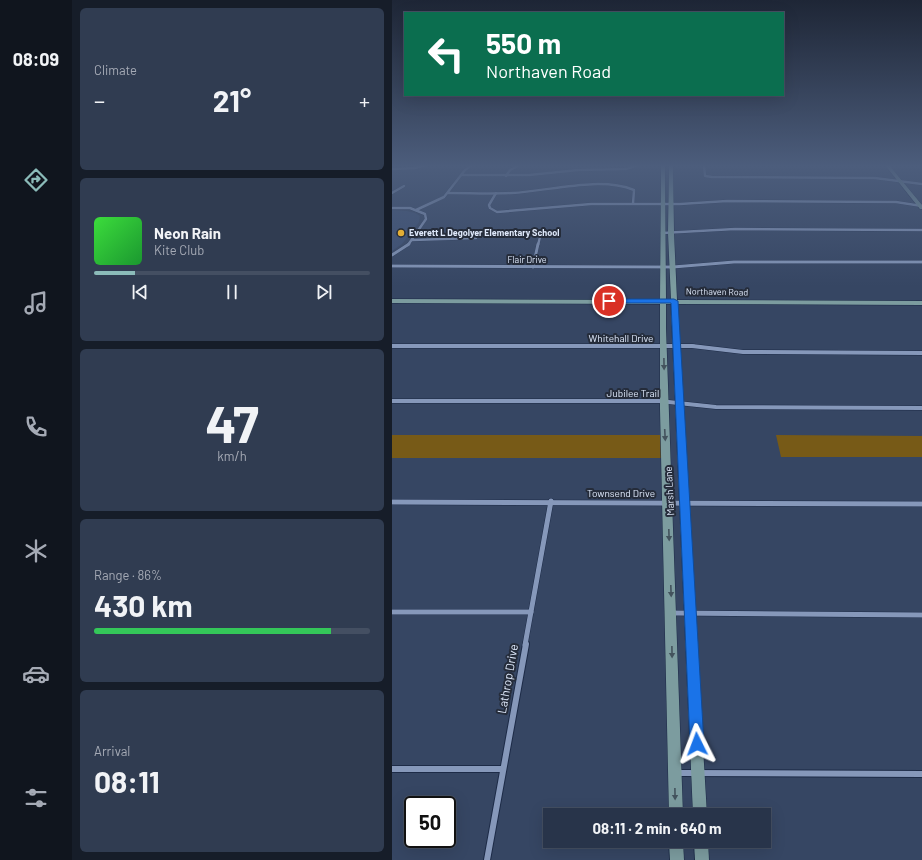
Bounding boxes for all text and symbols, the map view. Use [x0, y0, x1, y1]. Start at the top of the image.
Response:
text: 550 m [486, 26, 561, 60]
icon: left [420, 28, 472, 80]
text: 08:09 [13, 48, 59, 70]
text: Northaven Road [486, 60, 611, 82]
text: Climate [94, 62, 137, 78]
text: 21° [213, 82, 251, 118]
text: − [94, 87, 105, 113]
text: + [359, 87, 370, 113]
icon: directions [22, 166, 50, 194]
text: Neon Rain [154, 224, 221, 242]
place label: Everett L Degolyer Elementary School [409, 227, 559, 238]
marker: Everett L Degolyer Elementary School [396, 228, 406, 238]
text: Kite Club [154, 242, 204, 258]
street label: Flair Drive [507, 254, 547, 265]
icon: previous [129, 281, 151, 303]
icon: pause [221, 281, 243, 303]
icon: next [313, 281, 335, 303]
pin [592, 284, 626, 318]
street label: Northaven Road [686, 285, 748, 298]
icon: music [22, 289, 50, 317]
icon: arrive [598, 290, 620, 312]
street label: Whitehall Drive [589, 332, 653, 344]
one-way arrow [661, 358, 667, 371]
street label: Jubilee Trail [607, 387, 659, 399]
text: 47 [205, 391, 259, 453]
icon: phone [22, 413, 50, 441]
one-way arrow [662, 429, 669, 441]
text: km/h [217, 448, 247, 464]
street label: Marsh Lane [662, 466, 676, 516]
street label: Townsend Drive [587, 487, 655, 499]
one-way arrow [666, 529, 672, 542]
icon: climate [22, 537, 50, 565]
text: Range · 86% [94, 567, 162, 583]
one-way arrow [667, 585, 674, 597]
text: 430 km [94, 587, 193, 623]
street label: Lathrop Drive [494, 643, 520, 715]
one-way arrow [669, 646, 675, 659]
icon: car [22, 660, 50, 688]
position arrow [676, 723, 718, 765]
text: Arrival [94, 743, 130, 759]
text: 08:11 [94, 763, 160, 799]
icon: filters [22, 784, 50, 812]
one-way arrow [672, 788, 679, 800]
speed limit sign: 50 [404, 796, 456, 848]
text: 08:11 · 2 min · 640 m [592, 819, 722, 837]

